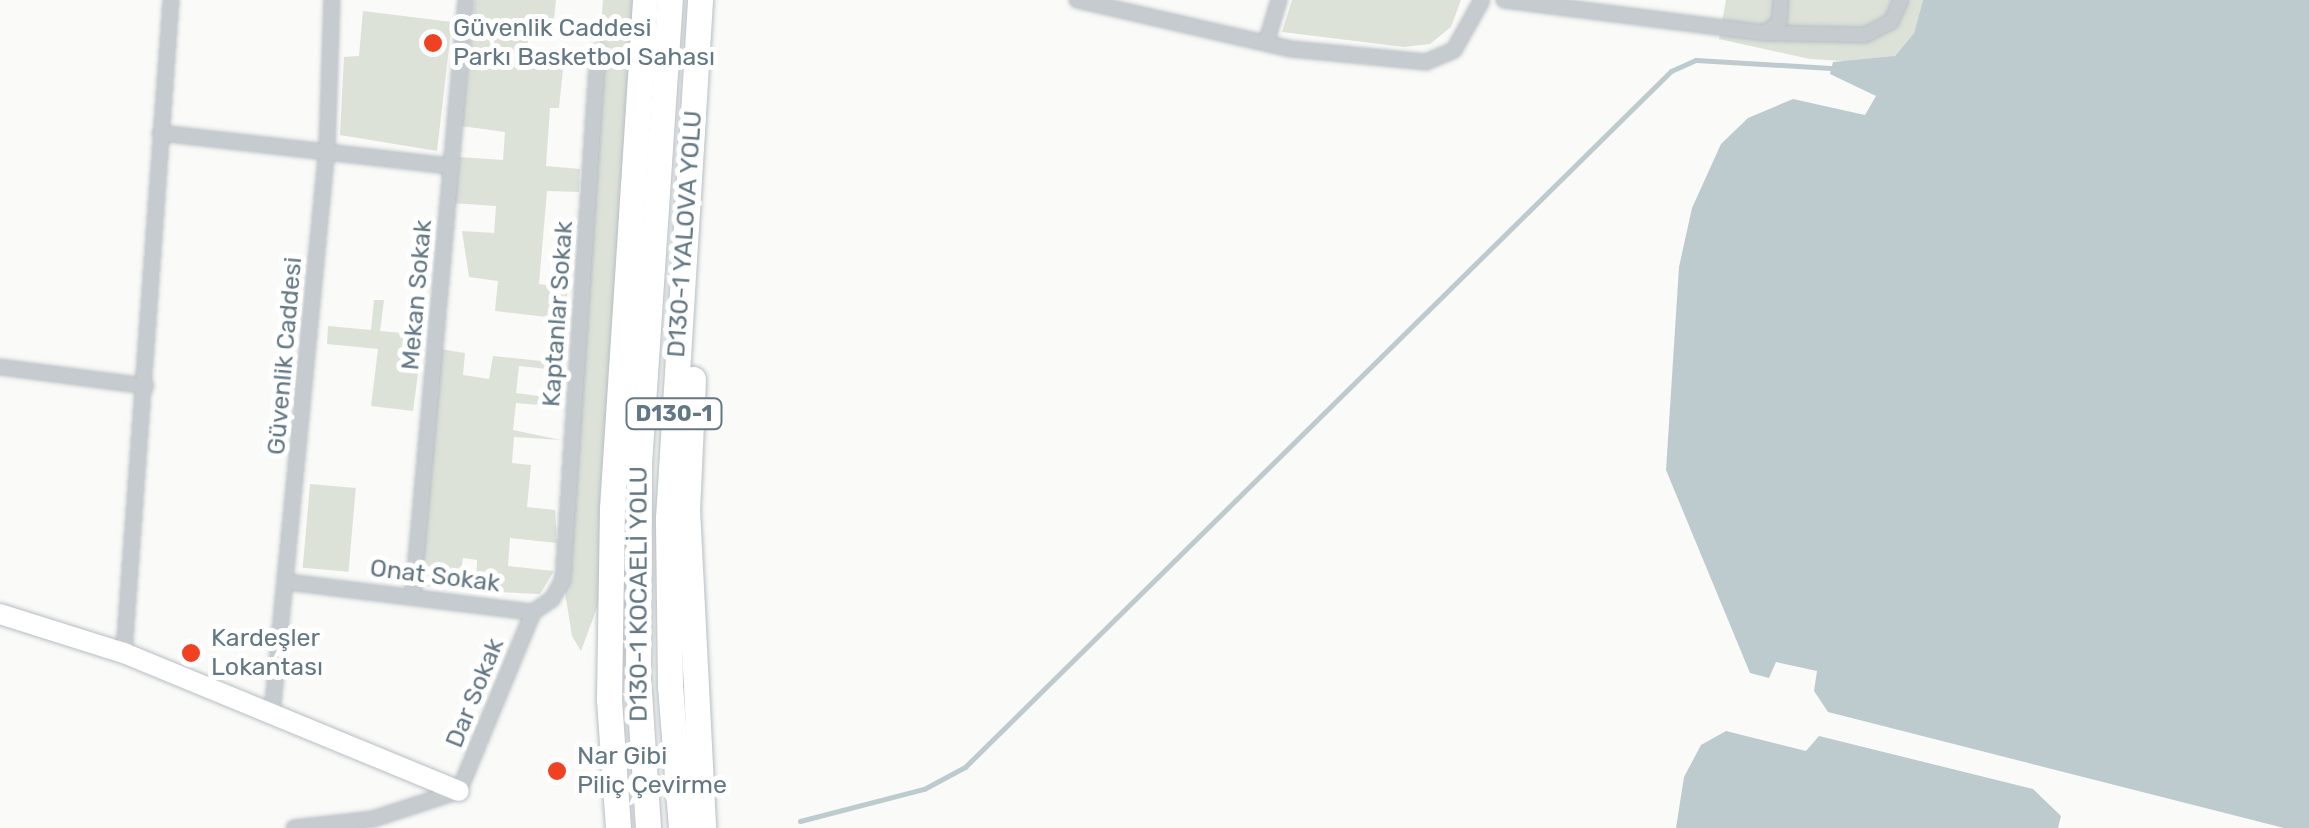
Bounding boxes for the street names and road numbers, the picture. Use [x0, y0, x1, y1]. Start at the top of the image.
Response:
street label: D130-1 YALOVA YOLU [661, 108, 709, 360]
street label: Mekan Sokak [395, 219, 439, 371]
street label: Kaptanlar Sokak [537, 220, 579, 408]
street label: Güvenlik Caddesi [261, 256, 309, 456]
road number: D130-1 [624, 397, 724, 431]
street label: D130-1 KOCAELİ YOLU [624, 466, 654, 722]
street label: Onat Sokak [368, 553, 502, 599]
street label: Dar Sokak [439, 634, 511, 752]

